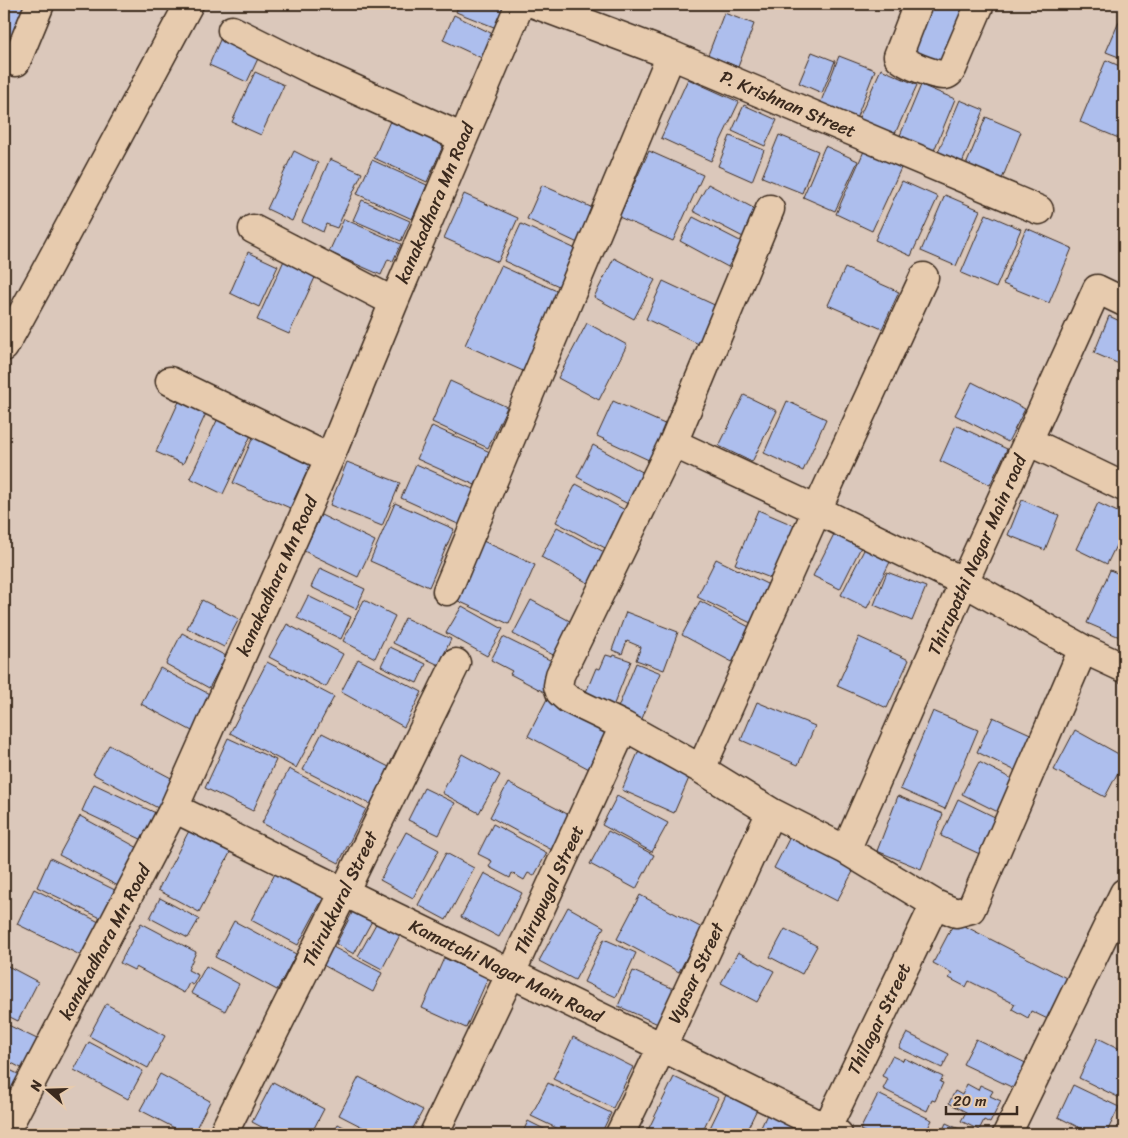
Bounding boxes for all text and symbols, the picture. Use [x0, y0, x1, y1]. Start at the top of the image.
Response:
street label: P. Krishnan Street [715, 61, 861, 147]
street label: kanakadhara Mn Road [387, 116, 484, 289]
street label: Thirupathi Nagar Main road [918, 448, 1036, 661]
street label: kanakadhara Mn Road [227, 489, 327, 661]
street label: Thirupugal Street [505, 820, 593, 960]
street label: Thirukkural Street [293, 825, 387, 973]
street label: kanakadhara Mn Road [50, 857, 160, 1026]
street label: Kamatchi Nagar Main Road [403, 910, 610, 1033]
street label: Vyasar Street [659, 916, 734, 1029]
street label: Thilagar Street [838, 957, 920, 1081]
north arrow [22, 1066, 72, 1116]
text: N [23, 1077, 50, 1095]
scale bar [946, 1083, 1017, 1115]
text: 20 m [953, 1088, 987, 1114]

